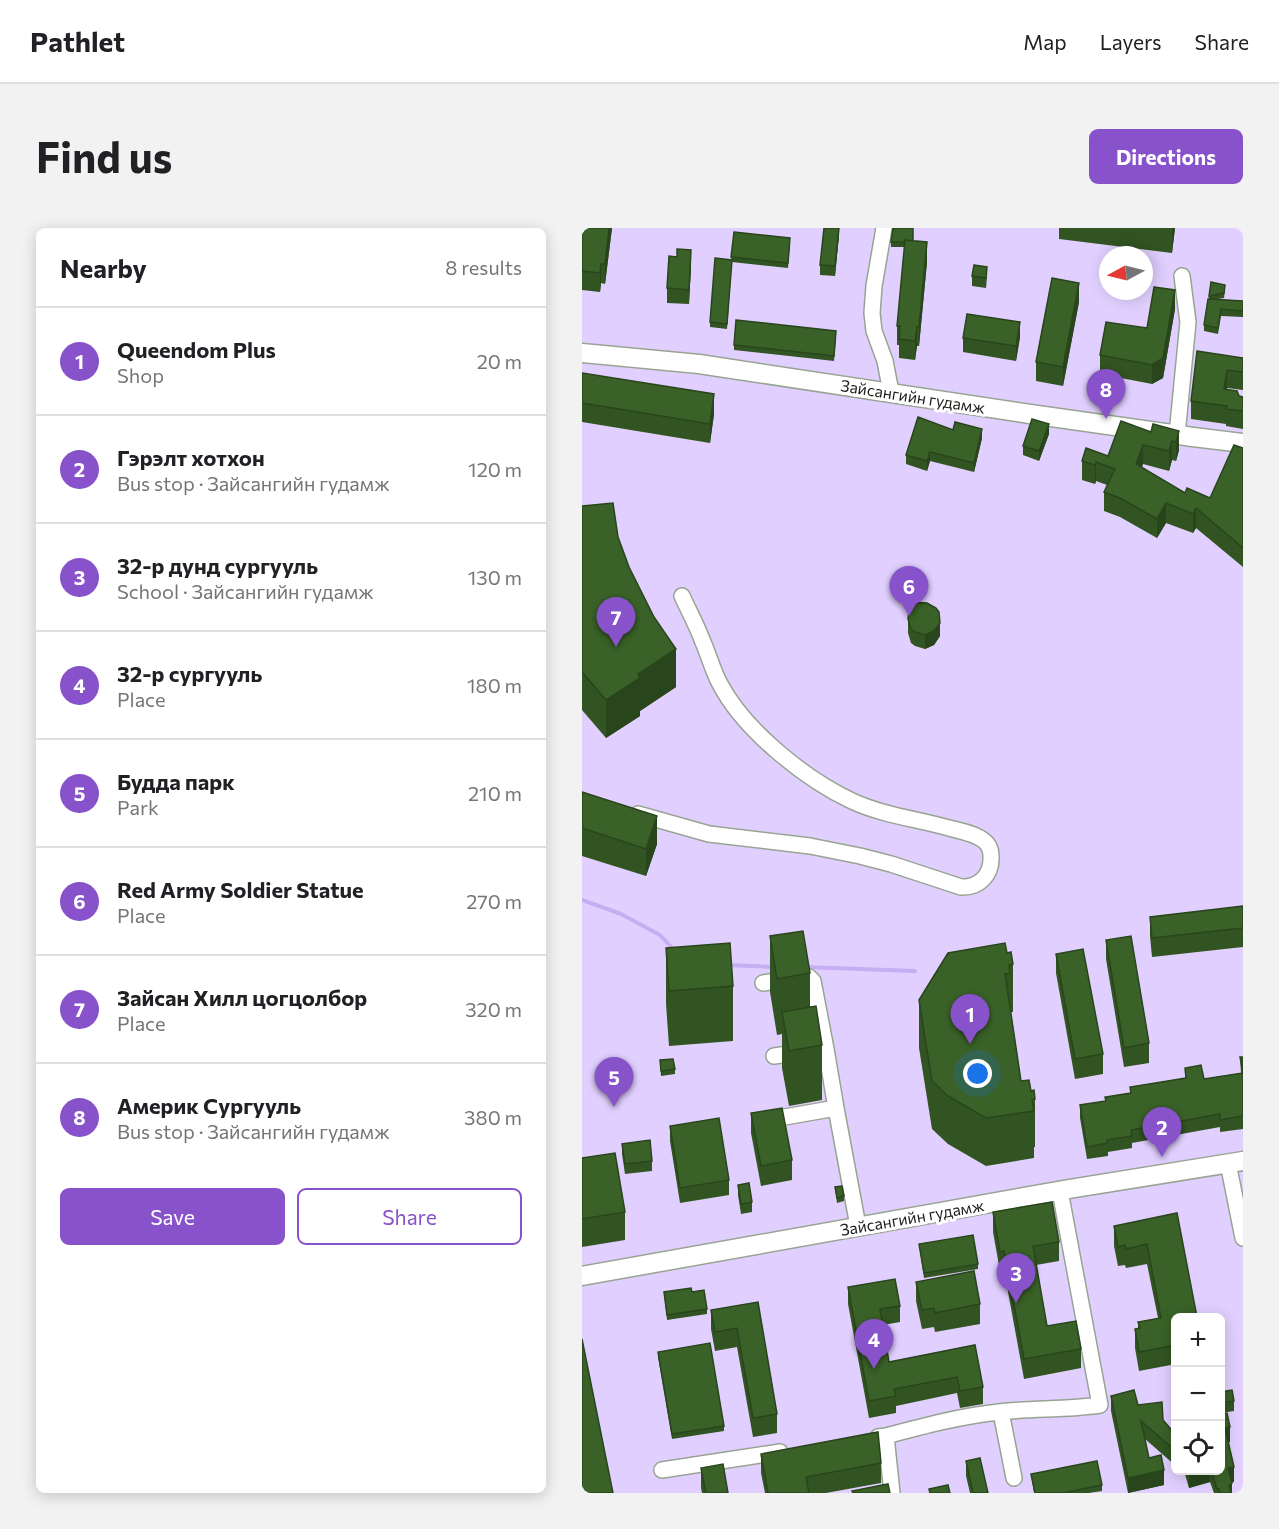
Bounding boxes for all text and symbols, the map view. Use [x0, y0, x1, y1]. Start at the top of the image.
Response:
text: Pathlet [30, 24, 125, 58]
text: Map [1023, 29, 1067, 54]
text: Layers [1100, 29, 1162, 54]
text: Share [1195, 29, 1249, 54]
button: Directions [1089, 129, 1243, 184]
text: Find us [36, 130, 172, 182]
north arrow [1099, 246, 1153, 300]
text: Nearby [60, 252, 147, 283]
text: 8 results [445, 255, 522, 279]
text: Queendom Plus [117, 336, 276, 363]
text: 1 [75, 349, 84, 373]
text: 20 m [477, 349, 522, 373]
text: Shop [117, 363, 164, 387]
pin: 8 [1086, 370, 1126, 419]
street label: Зайсангийн гудамж [839, 375, 987, 417]
text: Гэрэлт хотхон [117, 444, 265, 471]
text: 2 [74, 457, 85, 481]
text: 120 m [468, 457, 522, 481]
text: Bus stop · Зайсангийн гудамж [117, 471, 390, 495]
text: 32-р дунд сургууль [117, 552, 318, 579]
text: 3 [74, 565, 85, 589]
text: 130 m [468, 565, 522, 589]
pin: 6 [890, 566, 928, 616]
text: School · Зайсангийн гудамж [117, 579, 374, 603]
pin: 7 [597, 598, 636, 647]
text: 32-р сургууль [117, 660, 262, 687]
text: 4 [73, 673, 86, 697]
text: 180 m [467, 673, 522, 697]
text: Place [117, 687, 166, 711]
text: Будда парк [117, 768, 235, 795]
text: 5 [74, 781, 85, 805]
text: 210 m [468, 781, 522, 805]
text: Park [117, 795, 159, 819]
text: Red Army Soldier Statue [117, 876, 364, 903]
text: 6 [73, 889, 86, 913]
text: 270 m [466, 889, 522, 913]
text: Place [117, 903, 166, 927]
text: Зайсан Хилл цогцолбор [117, 984, 367, 1011]
pin: 1 [950, 994, 990, 1044]
text: 7 [74, 997, 85, 1021]
text: 320 m [465, 997, 522, 1021]
text: Place [117, 1011, 166, 1035]
pin: 5 [594, 1058, 633, 1107]
your location [963, 1059, 992, 1088]
text: Америк Cургууль [117, 1092, 301, 1119]
text: 8 [73, 1105, 86, 1129]
text: 380 m [464, 1105, 522, 1129]
pin: 2 [1142, 1108, 1182, 1157]
text: Bus stop · Зайсангийн гудамж [117, 1119, 390, 1143]
button: Save [60, 1188, 285, 1245]
button: Share [297, 1188, 522, 1245]
street label: Зайсангийн гудамж [838, 1195, 986, 1239]
pin: 3 [996, 1254, 1036, 1303]
map controls [1171, 1313, 1225, 1475]
button: + [1171, 1313, 1225, 1367]
pin: 4 [854, 1320, 894, 1369]
button: − [1171, 1367, 1225, 1421]
button: locate [1171, 1421, 1225, 1475]

